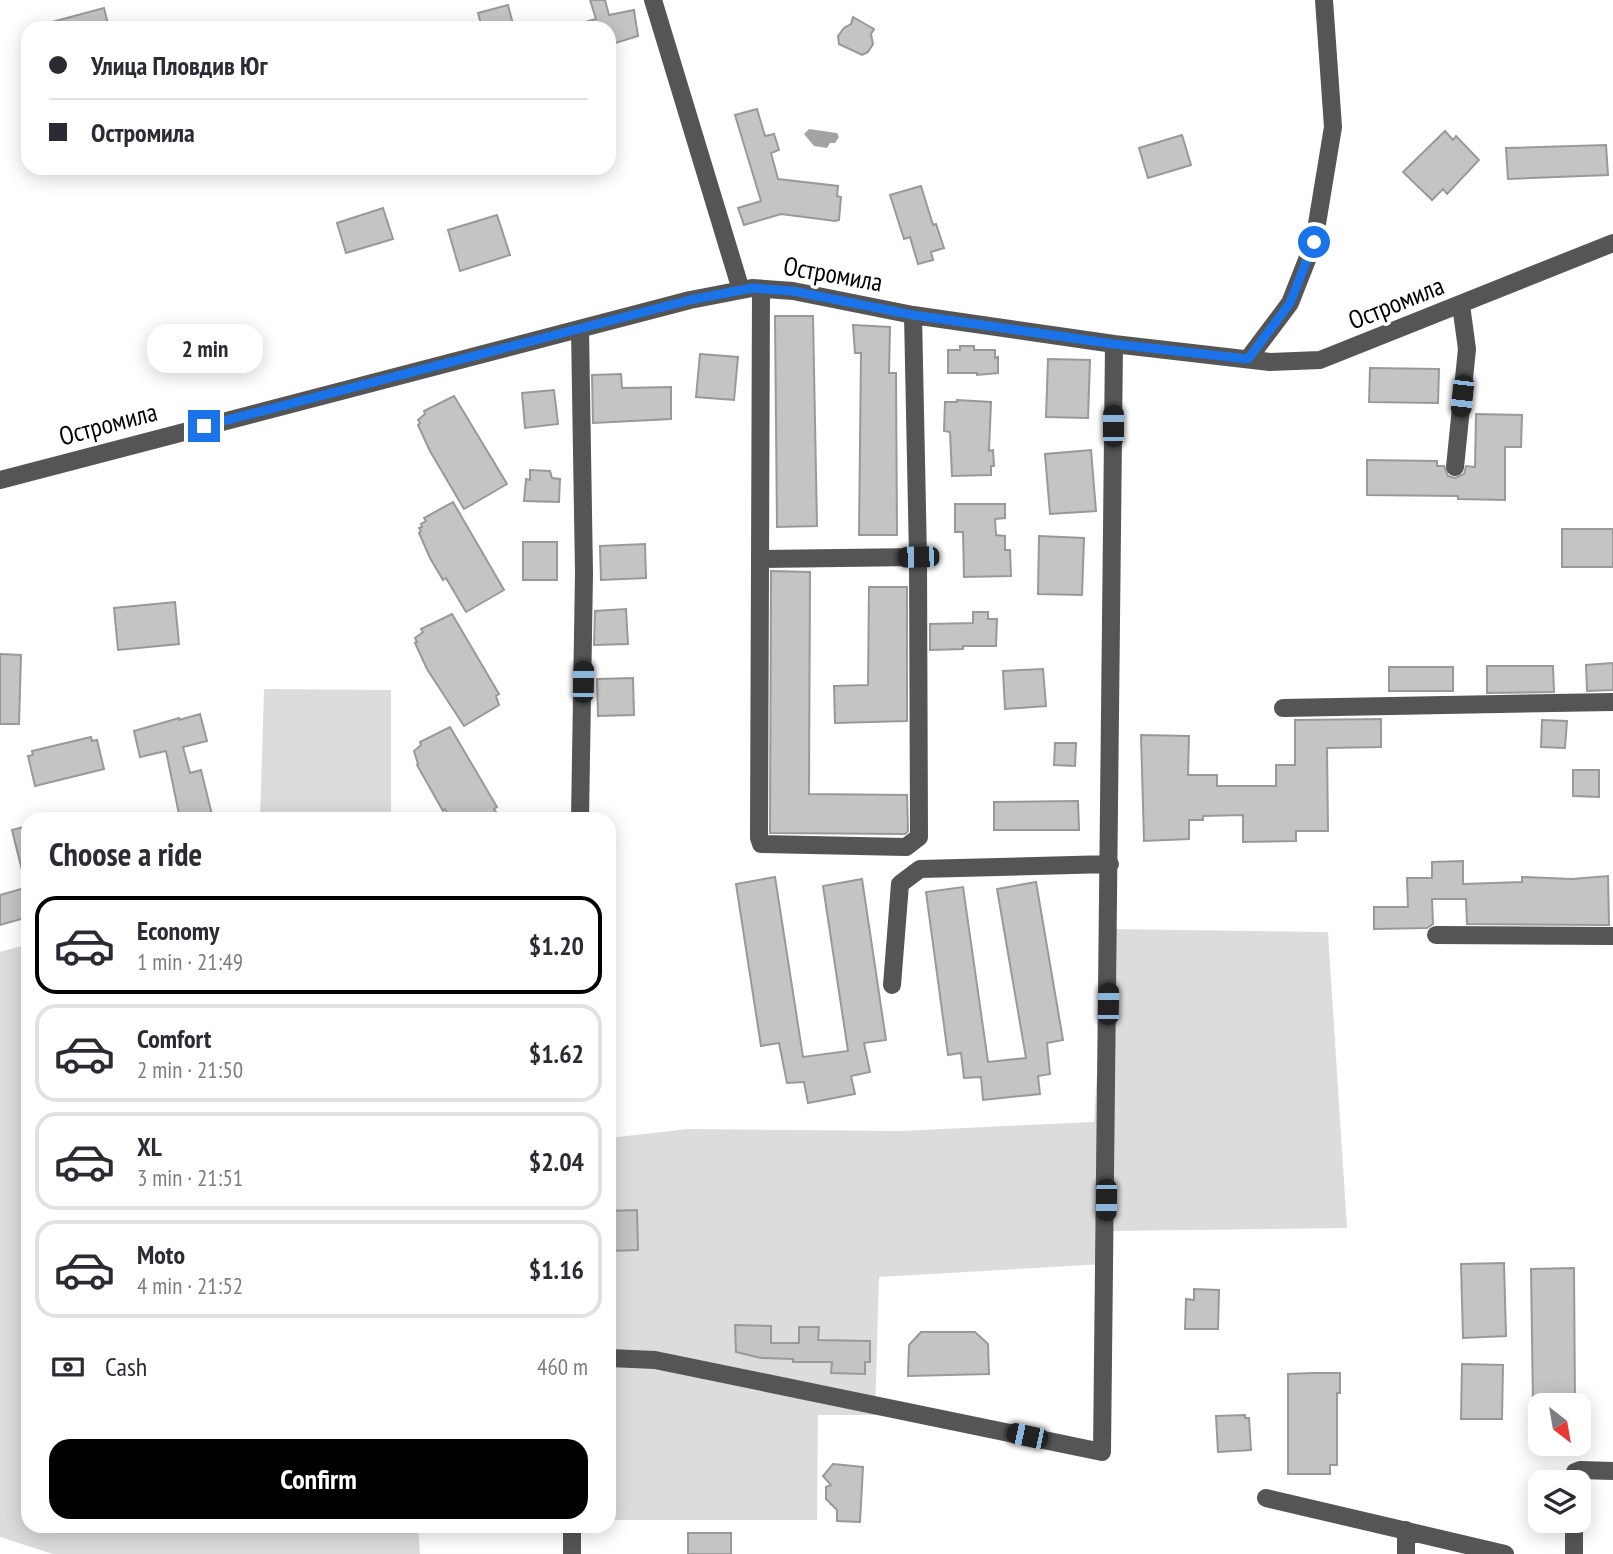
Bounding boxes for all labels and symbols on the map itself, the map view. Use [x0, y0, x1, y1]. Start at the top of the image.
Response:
route start [1298, 226, 1330, 258]
street label: Остромила [781, 249, 885, 298]
street label: Остромила [1343, 268, 1448, 337]
callout: 2 min [146, 324, 262, 374]
car [1450, 374, 1475, 418]
street label: Остромила [55, 395, 160, 452]
car [1103, 405, 1124, 447]
route end [188, 410, 220, 442]
car [897, 546, 940, 568]
car [573, 661, 594, 703]
car [1098, 983, 1119, 1025]
car [1096, 1179, 1117, 1221]
north arrow [1528, 1393, 1591, 1456]
car [1005, 1421, 1050, 1451]

